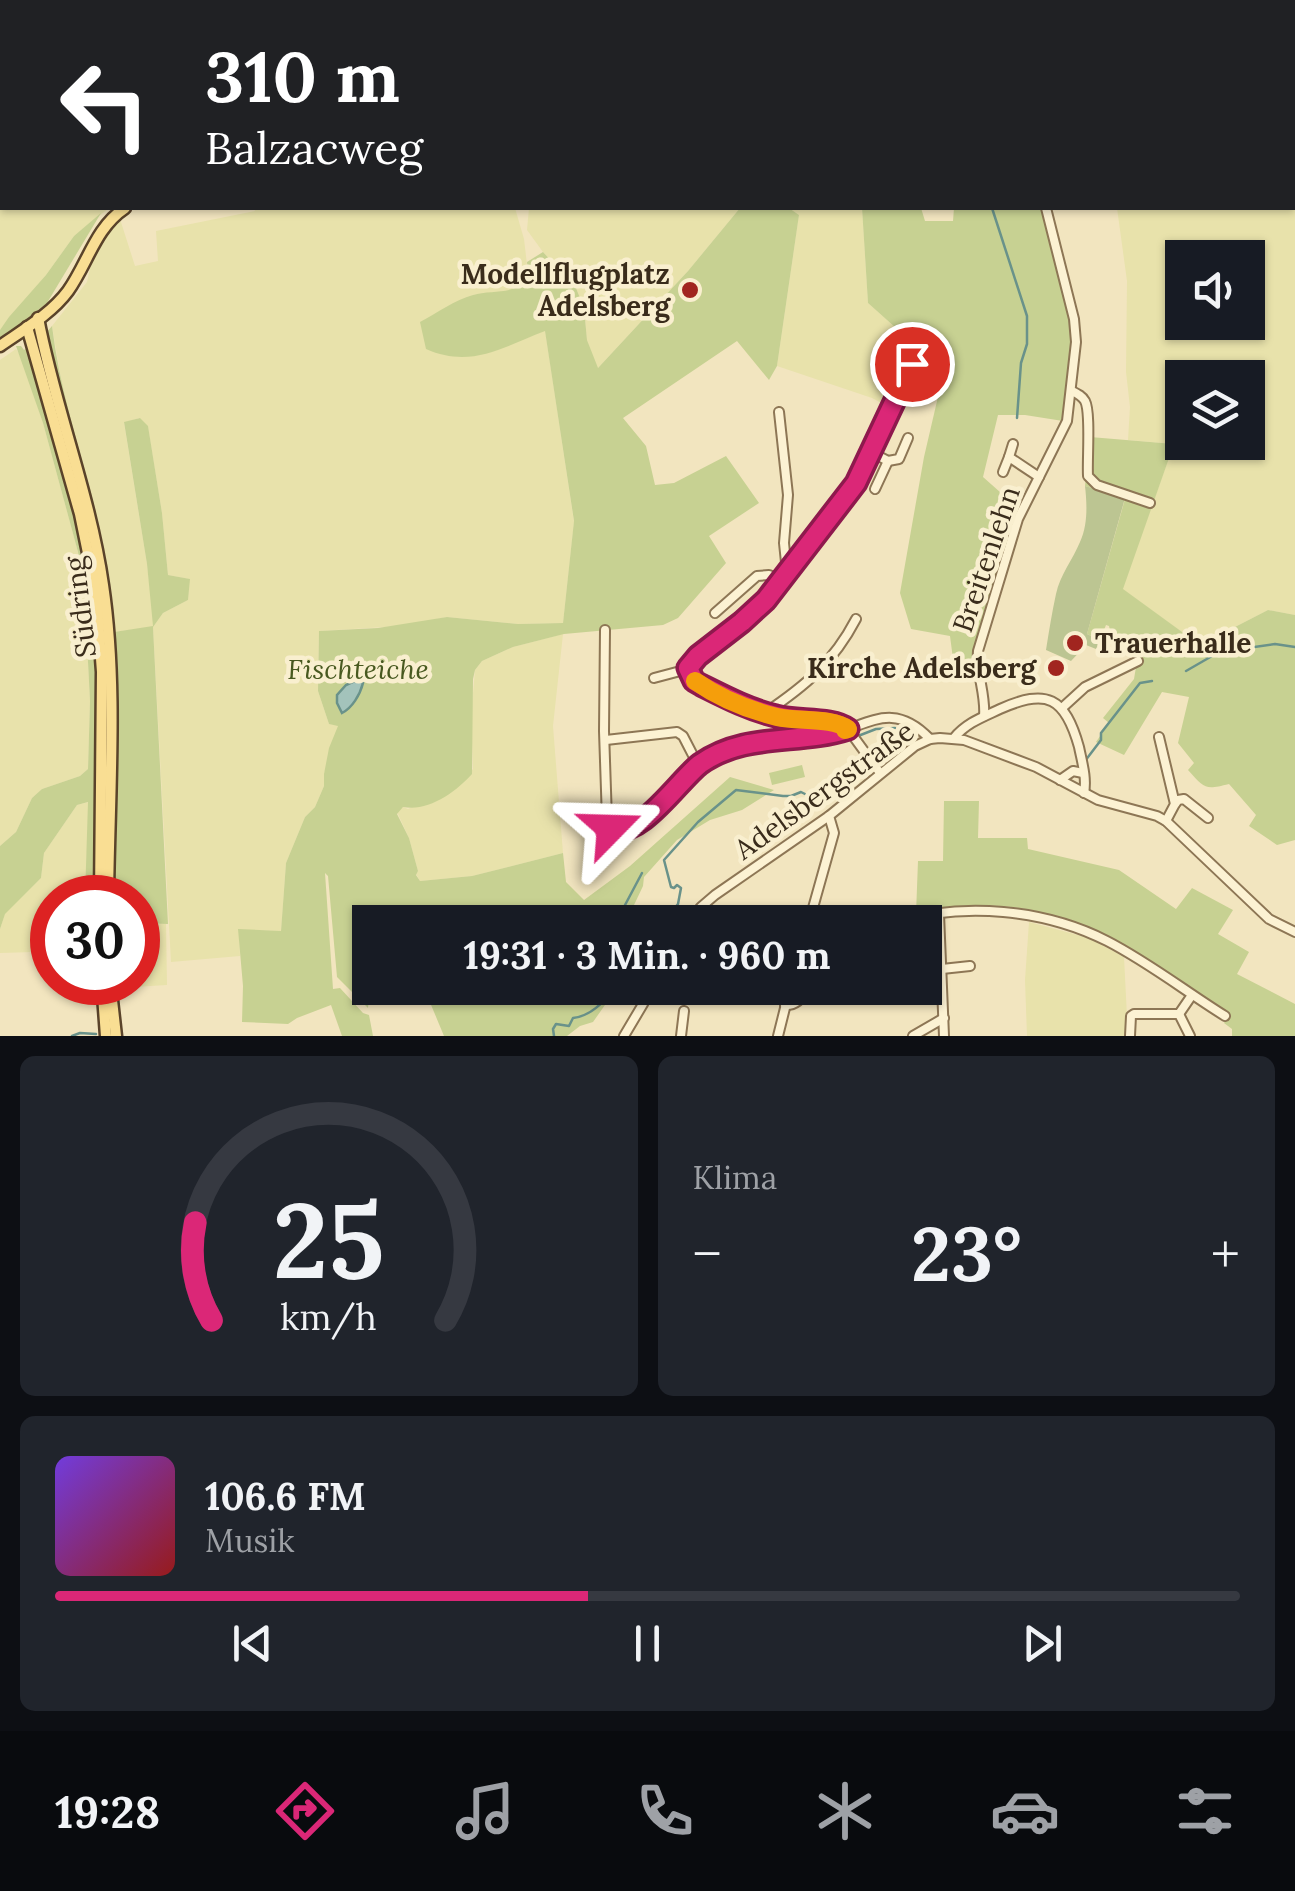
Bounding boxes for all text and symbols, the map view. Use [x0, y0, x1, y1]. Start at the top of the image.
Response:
text: 310 m [205, 32, 400, 121]
icon: left [40, 40, 170, 170]
text: Balzacweg [205, 119, 423, 176]
map controls [1165, 240, 1265, 460]
button: sound [1165, 240, 1265, 340]
place label: Modellflugplatz Adelsberg [461, 256, 671, 324]
marker: Modellflugplatz Adelsberg [679, 279, 701, 301]
pin [870, 322, 955, 407]
icon: arrive [885, 337, 940, 392]
button: layers [1165, 360, 1265, 460]
street label: Breitenlehn [944, 481, 1028, 637]
street label: Südring [56, 554, 104, 660]
place label: Trauerhalle [1095, 625, 1251, 661]
marker: Trauerhalle [1064, 632, 1086, 654]
place label: Kirche Adelsberg [807, 650, 1037, 686]
park label: Fischteiche [287, 651, 429, 687]
marker: Kirche Adelsberg [1045, 657, 1067, 679]
street label: Adelsbergstraße [726, 713, 921, 868]
position arrow [559, 776, 663, 880]
speed limit sign: 30 [30, 875, 160, 1005]
text: 19:31 · 3 Min. · 960 m [464, 931, 830, 979]
text: Klima [693, 1157, 777, 1198]
text: 25 [273, 1173, 385, 1306]
text: 23° [911, 1206, 1022, 1302]
text: − [693, 1219, 722, 1289]
text: + [1211, 1219, 1240, 1289]
text: km/h [280, 1294, 377, 1340]
text: 106.6 FM [205, 1472, 366, 1520]
text: Musik [205, 1520, 294, 1561]
icon: previous [225, 1616, 280, 1671]
icon: pause [620, 1616, 675, 1671]
icon: next [1015, 1616, 1070, 1671]
icon: directions [270, 1776, 340, 1846]
icon: music [450, 1776, 520, 1846]
icon: phone [630, 1776, 700, 1846]
icon: climate [810, 1776, 880, 1846]
icon: car [990, 1776, 1060, 1846]
icon: filters [1170, 1776, 1240, 1846]
text: 19:28 [55, 1783, 160, 1840]

